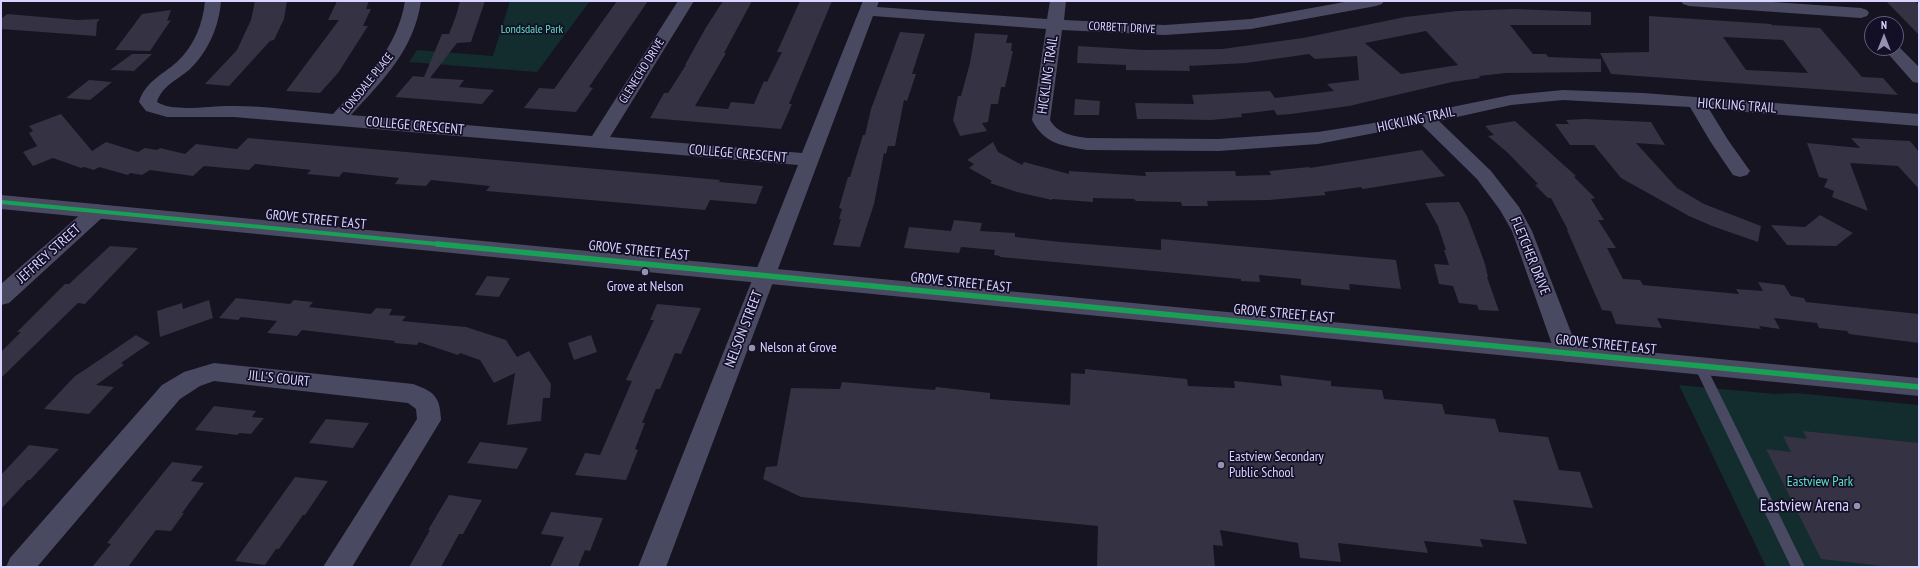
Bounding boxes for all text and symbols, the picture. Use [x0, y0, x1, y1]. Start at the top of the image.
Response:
north arrow [1864, 16, 1904, 56]
text: N [1881, 18, 1887, 32]
street label: CORBETT DRIVE [1088, 19, 1156, 37]
park label: Londsdale Park [501, 23, 563, 37]
street label: HICKLING TRAIL [1034, 35, 1062, 115]
street label: GLENECHO DRIVE [616, 36, 668, 106]
street label: LONSDALE PLACE [339, 50, 397, 116]
street label: HICKLING TRAIL [1697, 95, 1777, 117]
street label: HICKLING TRAIL [1376, 104, 1456, 136]
street label: COLLEGE CRESCENT [365, 113, 465, 139]
street label: COLLEGE CRESCENT [688, 141, 788, 167]
street label: GROVE STREET EAST [265, 206, 367, 234]
street label: FLETCHER DRIVE [1507, 214, 1553, 298]
street label: JEFFREY STREET [14, 221, 84, 287]
street label: GROVE STREET EAST [588, 237, 690, 265]
marker: Grove at Nelson [640, 267, 650, 277]
street label: GROVE STREET EAST [910, 269, 1012, 297]
place label: Grove at Nelson [607, 279, 683, 295]
street label: NELSON STREET [722, 288, 766, 370]
street label: GROVE STREET EAST [1233, 301, 1335, 327]
street label: GROVE STREET EAST [1555, 331, 1657, 359]
place label: Nelson at Grove [760, 340, 837, 356]
marker: Nelson at Grove [747, 343, 757, 353]
street label: JILL'S COURT [247, 367, 311, 391]
place label: Eastview Secondary Public School [1229, 449, 1324, 482]
marker: Eastview Secondary Public School [1216, 460, 1226, 470]
park label: Eastview Park [1787, 474, 1853, 490]
place label: Eastview Arena [1760, 496, 1849, 516]
marker: Eastview Arena [1852, 501, 1862, 511]

